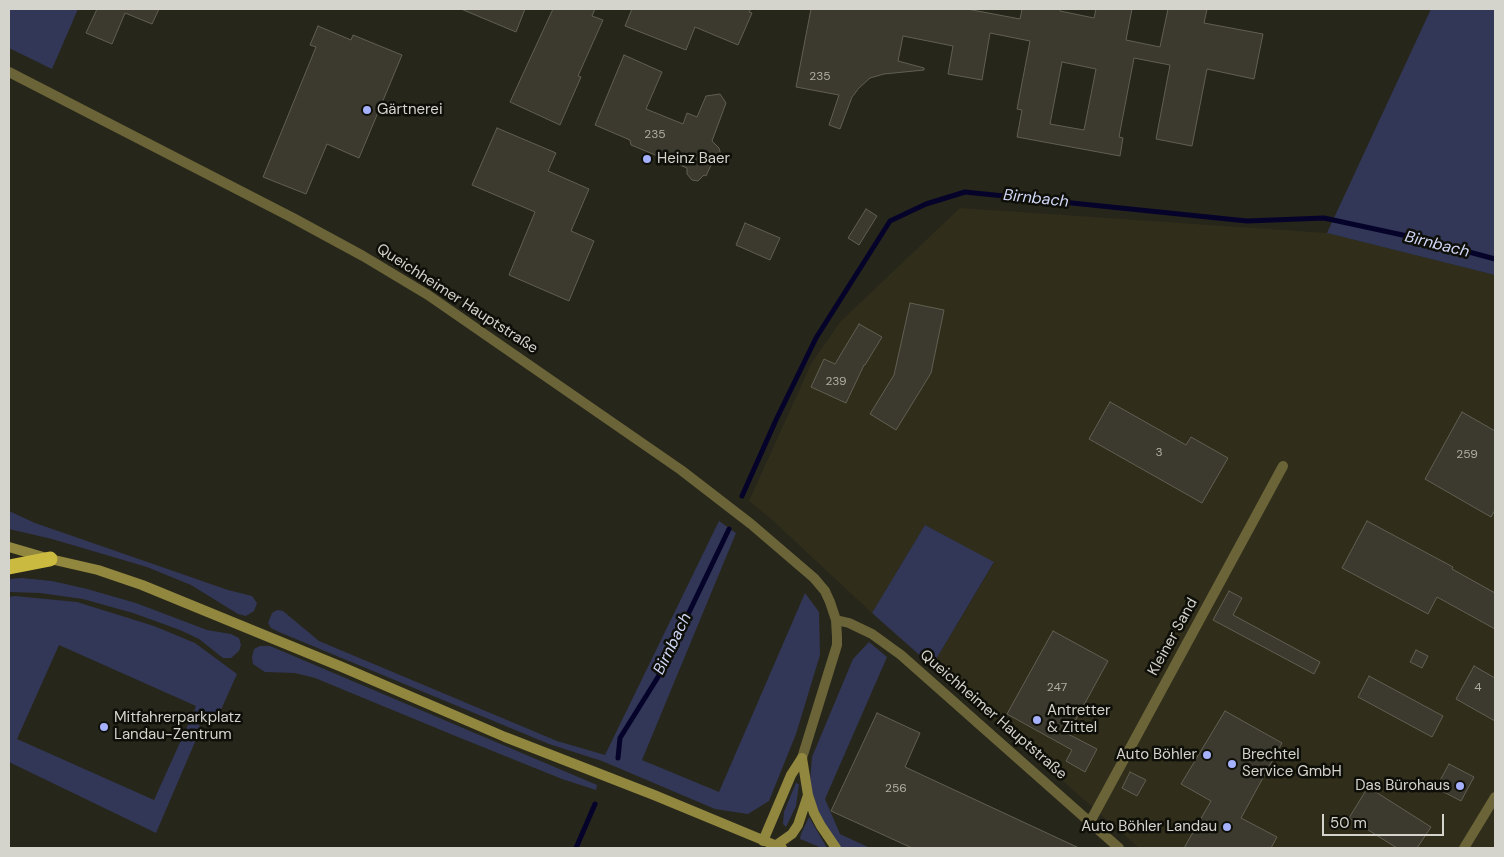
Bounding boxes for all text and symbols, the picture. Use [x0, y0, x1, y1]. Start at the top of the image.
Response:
house number: 235 [809, 70, 831, 84]
place label: Gärtnerei [377, 101, 442, 119]
marker: Gärtnerei [361, 104, 373, 116]
house number: 235 [644, 128, 666, 142]
place label: Heinz Baer [657, 150, 730, 168]
marker: Heinz Baer [641, 153, 653, 165]
water label: Birnbach [1002, 186, 1070, 212]
water label: Birnbach [1403, 228, 1471, 262]
street label: Queichheimer Hauptstraße [373, 240, 541, 358]
house number: 239 [825, 375, 847, 389]
house number: 3 [1155, 446, 1163, 460]
house number: 259 [1456, 448, 1478, 462]
street label: Kleiner Sand [1144, 595, 1202, 679]
water label: Birnbach [650, 610, 696, 678]
street label: Queichheimer Hauptstraße [916, 646, 1070, 784]
house number: 247 [1047, 681, 1067, 695]
house number: 4 [1474, 681, 1482, 695]
place label: Antretter & Zittel [1047, 702, 1111, 737]
place label: Mitfahrerparkplatz Landau-Zentrum [114, 709, 241, 744]
marker: Antretter & Zittel [1031, 714, 1043, 726]
marker: Mitfahrerparkplatz Landau-Zentrum [98, 721, 110, 733]
place label: Auto Böhler [1116, 746, 1197, 764]
place label: Brechtel Service GmbH [1242, 746, 1342, 781]
marker: Auto Böhler [1201, 749, 1213, 761]
marker: Brechtel Service GmbH [1226, 758, 1238, 770]
place label: Das Bürohaus [1355, 777, 1450, 795]
marker: Das Bürohaus [1454, 780, 1466, 792]
house number: 256 [885, 782, 907, 796]
scale bar [1324, 804, 1446, 836]
text: 50 m [1330, 813, 1367, 833]
place label: Auto Böhler Landau [1081, 818, 1217, 836]
marker: Auto Böhler Landau [1221, 821, 1233, 833]

